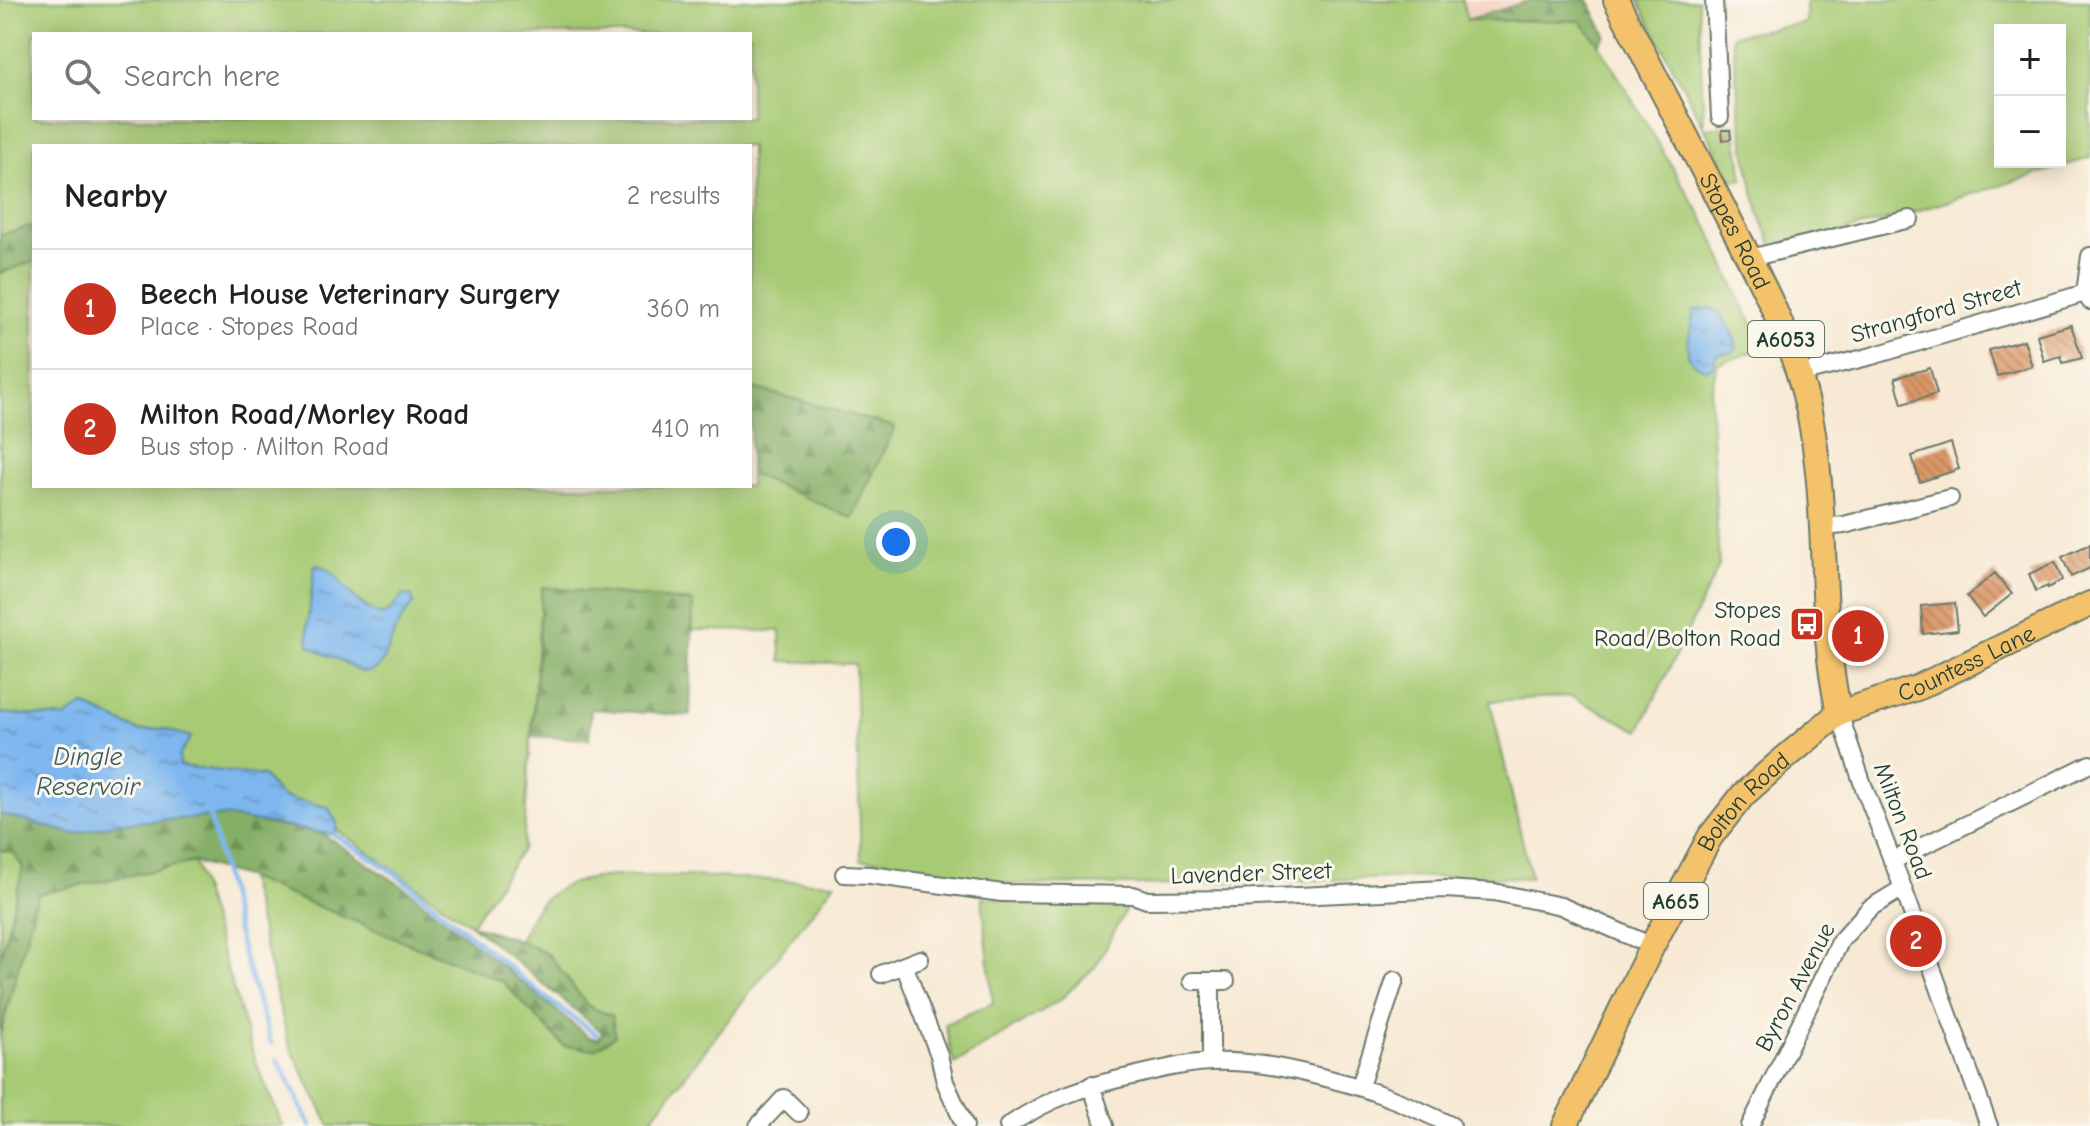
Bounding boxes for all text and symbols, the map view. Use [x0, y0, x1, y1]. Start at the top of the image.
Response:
map controls [1994, 24, 2066, 168]
button: + [1994, 24, 2066, 96]
search box [32, 32, 752, 120]
icon: search [60, 54, 104, 98]
text: Search here [124, 59, 280, 94]
button: − [1994, 96, 2066, 168]
street label: Stopes Road [1693, 168, 1776, 294]
text: Nearby [64, 176, 167, 216]
text: 2 results [627, 181, 720, 211]
street label: Strangford Street [1847, 273, 2026, 349]
text: Beech House Veterinary Surgery [140, 277, 560, 312]
text: 1 [85, 294, 95, 324]
text: 360 m [647, 294, 720, 324]
text: Place · Stopes Road [140, 312, 358, 342]
road number: A6053 [1748, 321, 1824, 357]
text: Milton Road/Morley Road [140, 397, 469, 432]
text: 2 [84, 414, 96, 444]
text: 410 m [651, 414, 720, 444]
text: Bus stop · Milton Road [140, 432, 389, 462]
your location [876, 522, 916, 562]
place label: Stopes Road/Bolton Road [1594, 596, 1781, 652]
bus stop icon: Stopes Road/Bolton Road [1788, 605, 1826, 643]
pin: 1 [1832, 606, 1884, 666]
street label: Countess Lane [1894, 619, 2039, 707]
water label: Dingle Reservoir [36, 742, 141, 802]
street label: Bolton Road [1691, 746, 1795, 856]
street label: Milton Road [1868, 759, 1938, 883]
street label: Lavender Street [1170, 856, 1333, 890]
road number: A665 [1644, 883, 1708, 919]
pin: 2 [1890, 911, 1942, 971]
street label: Byron Avenue [1749, 918, 1841, 1056]

